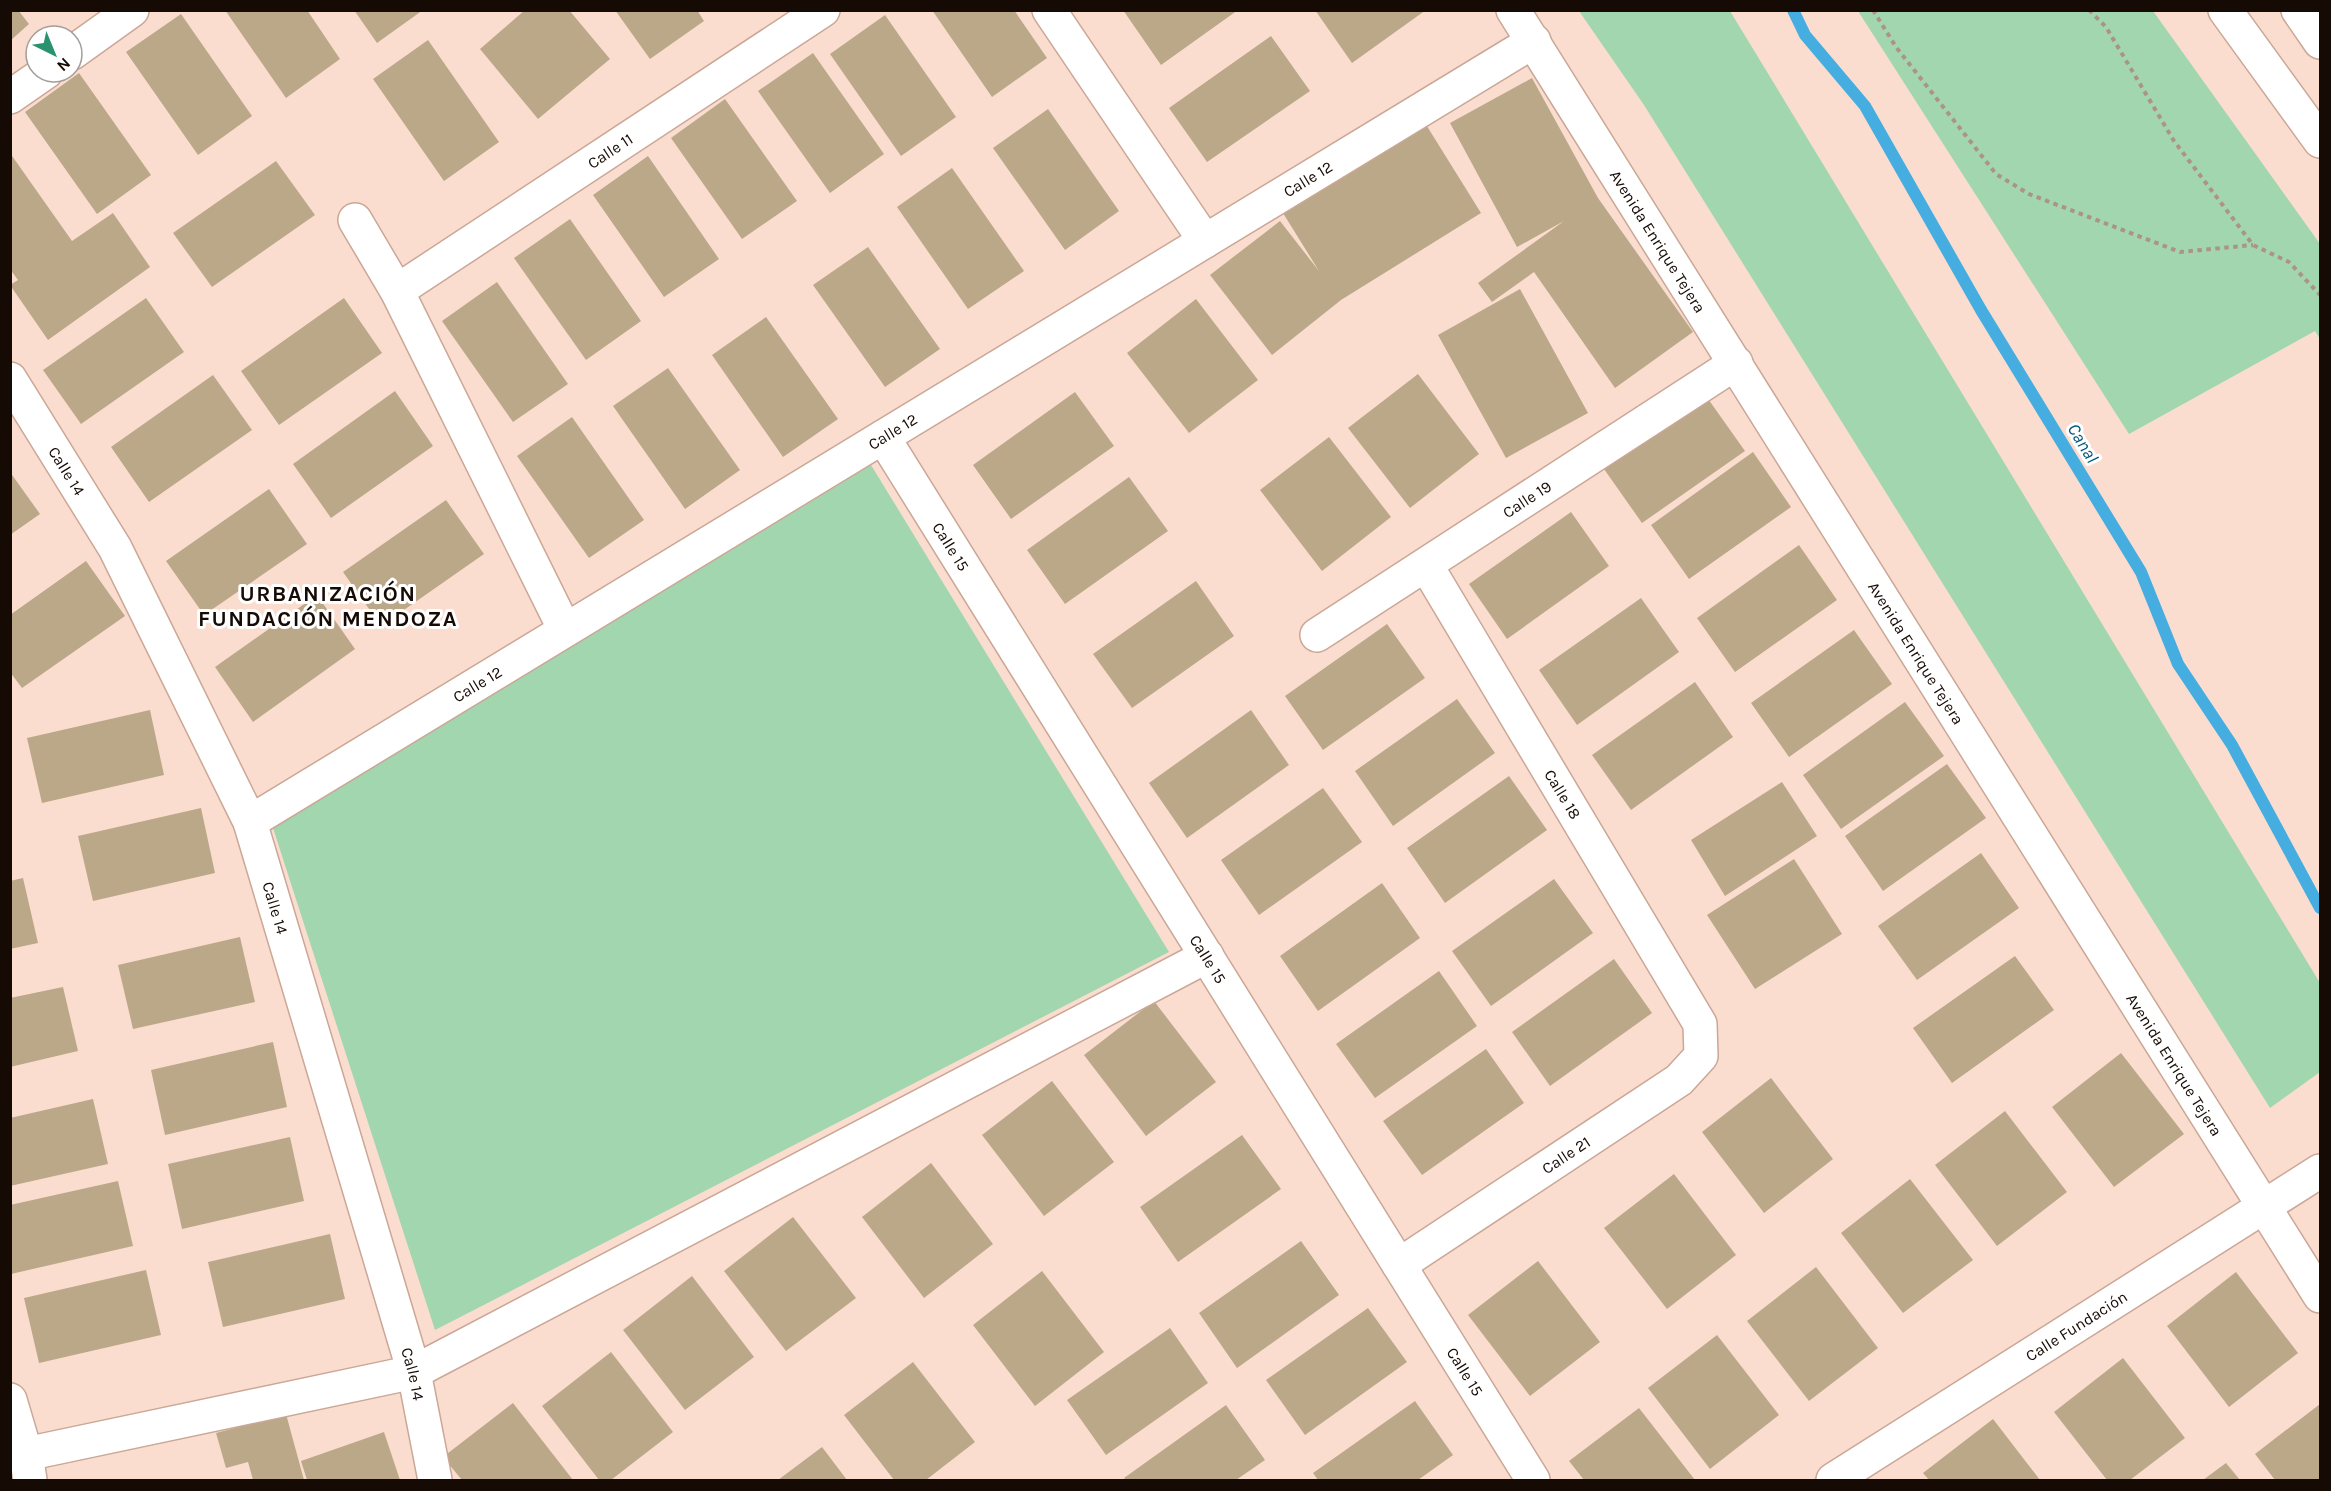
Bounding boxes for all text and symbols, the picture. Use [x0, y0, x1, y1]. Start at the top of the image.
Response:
north arrow [24, 24, 84, 84]
text: N [53, 54, 75, 75]
street label: Calle 11 [584, 129, 636, 173]
street label: Calle 12 [1280, 157, 1336, 201]
street label: Avenida Enrique Tejera [1606, 167, 1710, 316]
street label: Calle 12 [865, 409, 921, 454]
water label: Canal [2063, 419, 2104, 467]
street label: Calle 14 [44, 443, 89, 499]
street label: Calle 19 [1499, 477, 1555, 522]
street label: Calle 15 [928, 519, 973, 575]
street label: Avenida Enrique Tejera [1864, 578, 1968, 728]
district label: URBANIZACIÓN FUNDACIÓN MENDOZA [198, 580, 458, 632]
street label: Calle 12 [449, 662, 506, 706]
street label: Calle 18 [1540, 766, 1585, 823]
street label: Calle 14 [258, 879, 292, 937]
street label: Calle 15 [1186, 931, 1230, 987]
street label: Avenida Enrique Tejera [2122, 990, 2226, 1140]
street label: Calle 21 [1538, 1132, 1594, 1178]
street label: Calle Fundación [2022, 1287, 2131, 1365]
street label: Calle 15 [1443, 1344, 1487, 1400]
street label: Calle 14 [397, 1345, 428, 1402]

